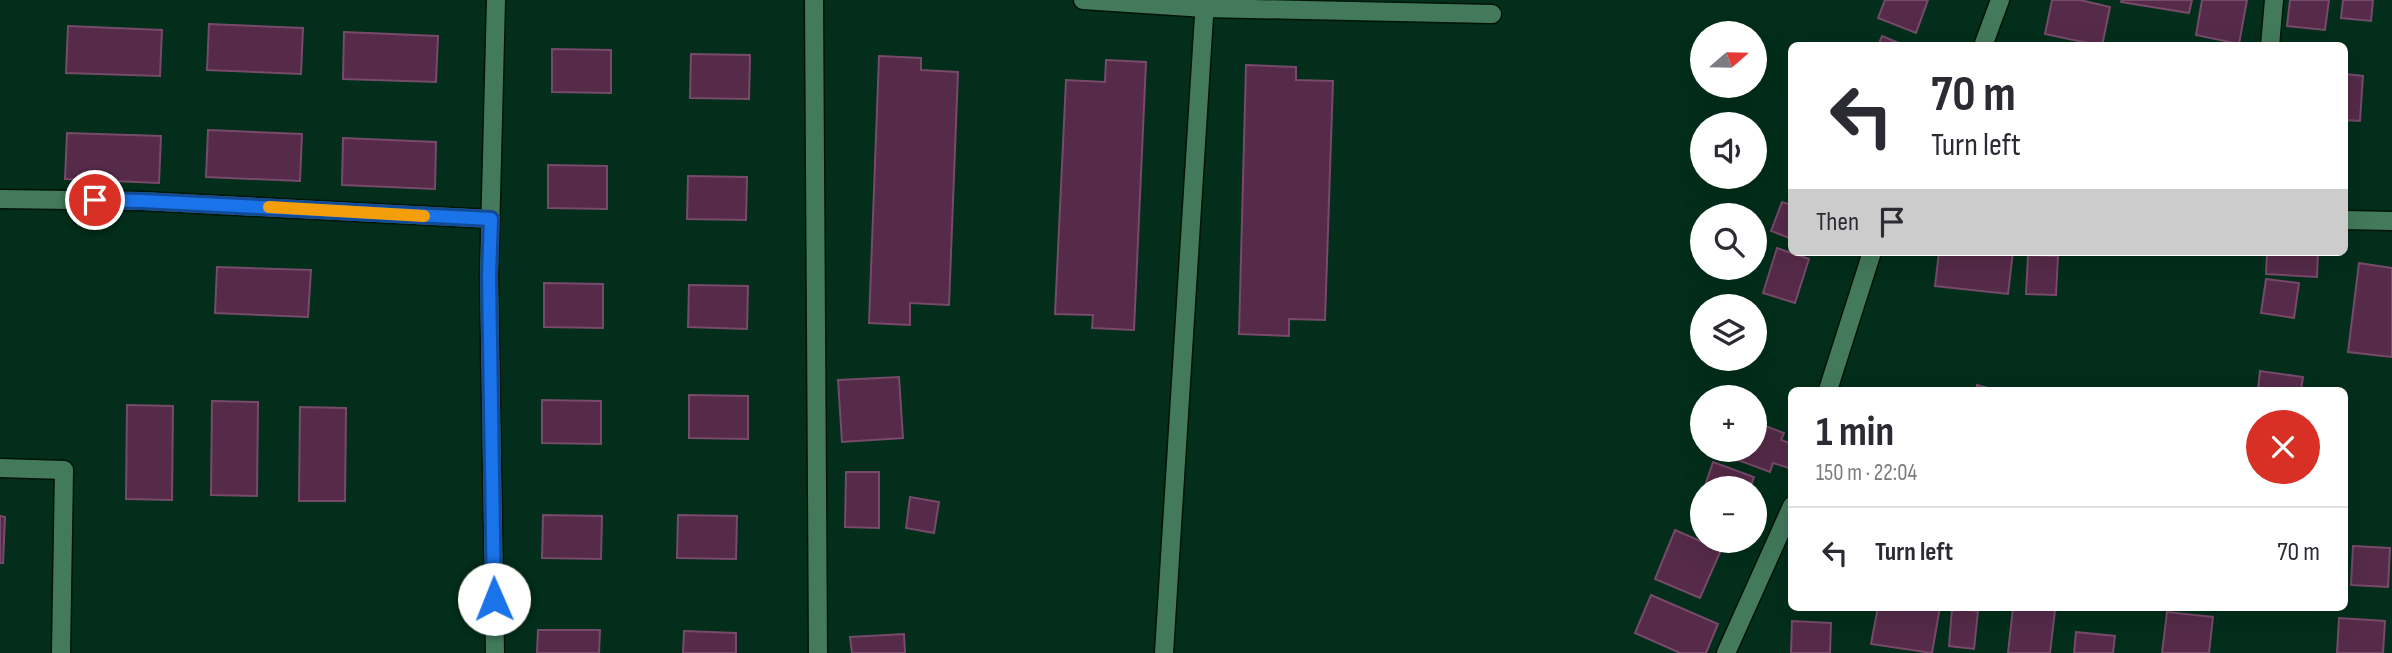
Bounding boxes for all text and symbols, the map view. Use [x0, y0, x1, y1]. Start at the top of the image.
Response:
north arrow [1690, 21, 1768, 98]
map controls [1690, 21, 1767, 553]
text: 70 m [1931, 66, 2016, 125]
icon: left [1816, 70, 1907, 161]
button: sound [1690, 112, 1767, 189]
text: Turn left [1931, 126, 2021, 165]
pin [65, 170, 125, 230]
icon: arrive [76, 181, 114, 219]
button: search [1690, 203, 1767, 280]
icon: arrive [1873, 203, 1911, 241]
text: Then [1816, 207, 1859, 238]
button: layers [1690, 294, 1767, 371]
button: + [1690, 385, 1767, 462]
text: 1 min [1816, 407, 1894, 458]
button: close [2246, 410, 2320, 484]
text: 150 m · 22:04 [1816, 459, 1917, 487]
button: − [1690, 476, 1767, 553]
icon: left [1816, 534, 1854, 572]
text: Turn left [1875, 537, 1953, 568]
text: 70 m [2277, 537, 2320, 568]
position arrow [457, 562, 531, 636]

